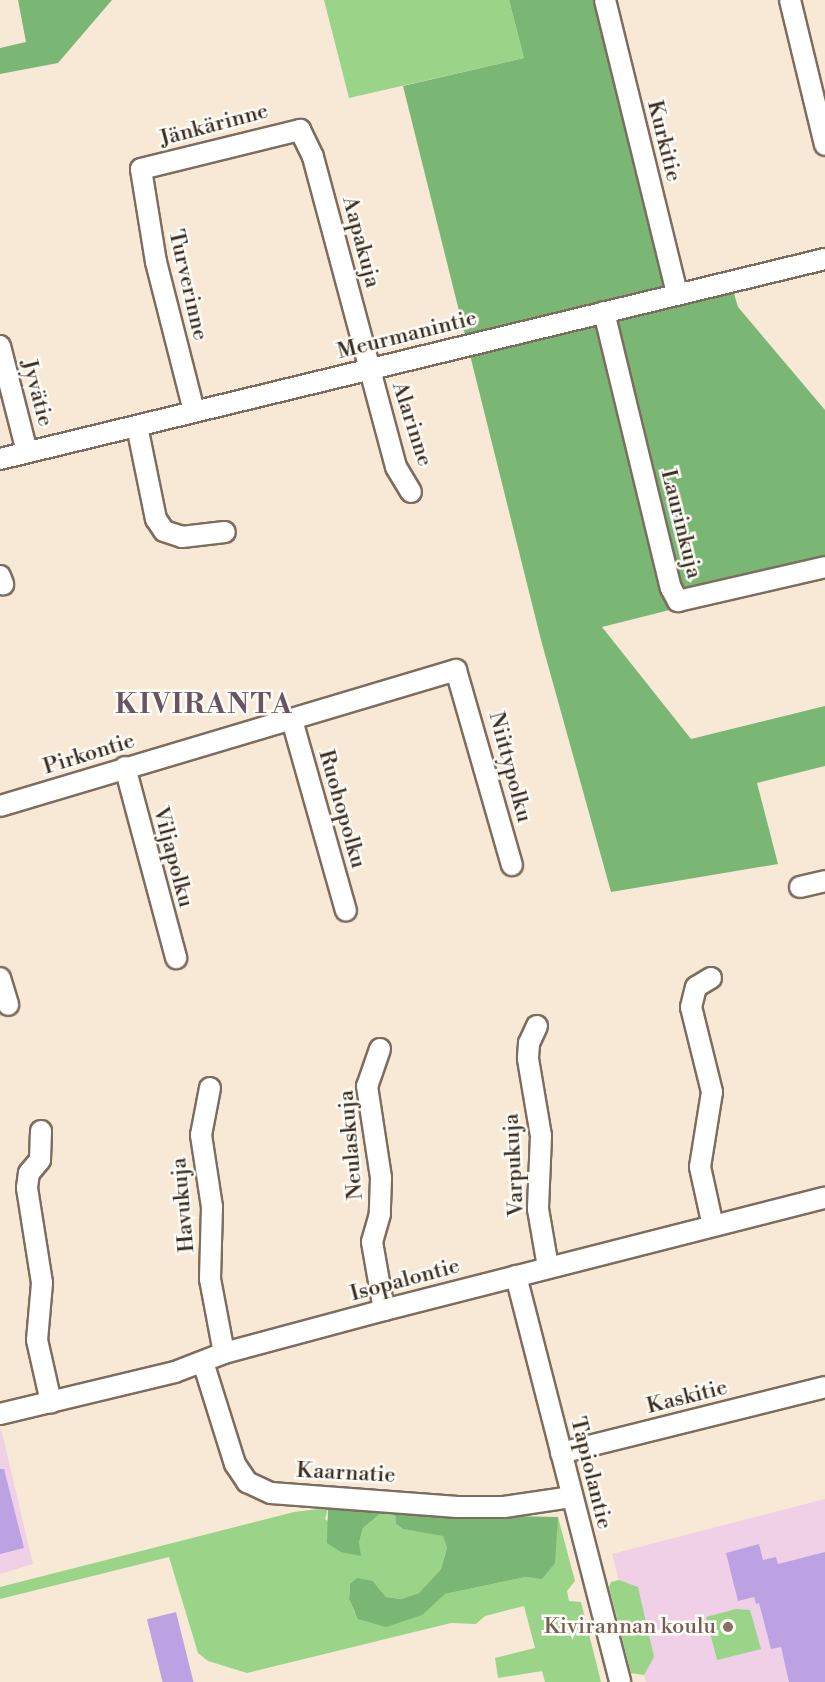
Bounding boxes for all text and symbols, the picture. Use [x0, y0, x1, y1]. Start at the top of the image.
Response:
street label: Jänkärinne [157, 98, 271, 152]
street label: Kurkitie [641, 98, 687, 184]
street label: Aapakuja [336, 193, 386, 291]
street label: Turverinne [162, 227, 214, 343]
street label: Meurmanintie [334, 305, 480, 365]
street label: Jyvätie [15, 357, 59, 429]
street label: Alarinne [386, 378, 438, 470]
street label: Laurinkuja [655, 467, 707, 581]
district label: KIVIRANTA [115, 688, 293, 722]
street label: Niittypolku [483, 709, 537, 825]
street label: Pirkontie [40, 728, 138, 780]
street label: Ruohopolku [313, 747, 371, 871]
street label: Viljapolku [147, 804, 199, 910]
street label: Neulaskuja [333, 1089, 369, 1201]
street label: Varpukuja [498, 1113, 530, 1217]
street label: Havukuja [166, 1156, 200, 1254]
street label: Isopalontie [347, 1253, 463, 1307]
street label: Kaskitie [644, 1374, 730, 1420]
street label: Tapiolantie [564, 1414, 618, 1532]
street label: Kaarnatie [296, 1457, 396, 1489]
place label: Kivirannan koulu [544, 1614, 716, 1640]
marker: Kivirannan koulu [721, 1620, 735, 1634]

